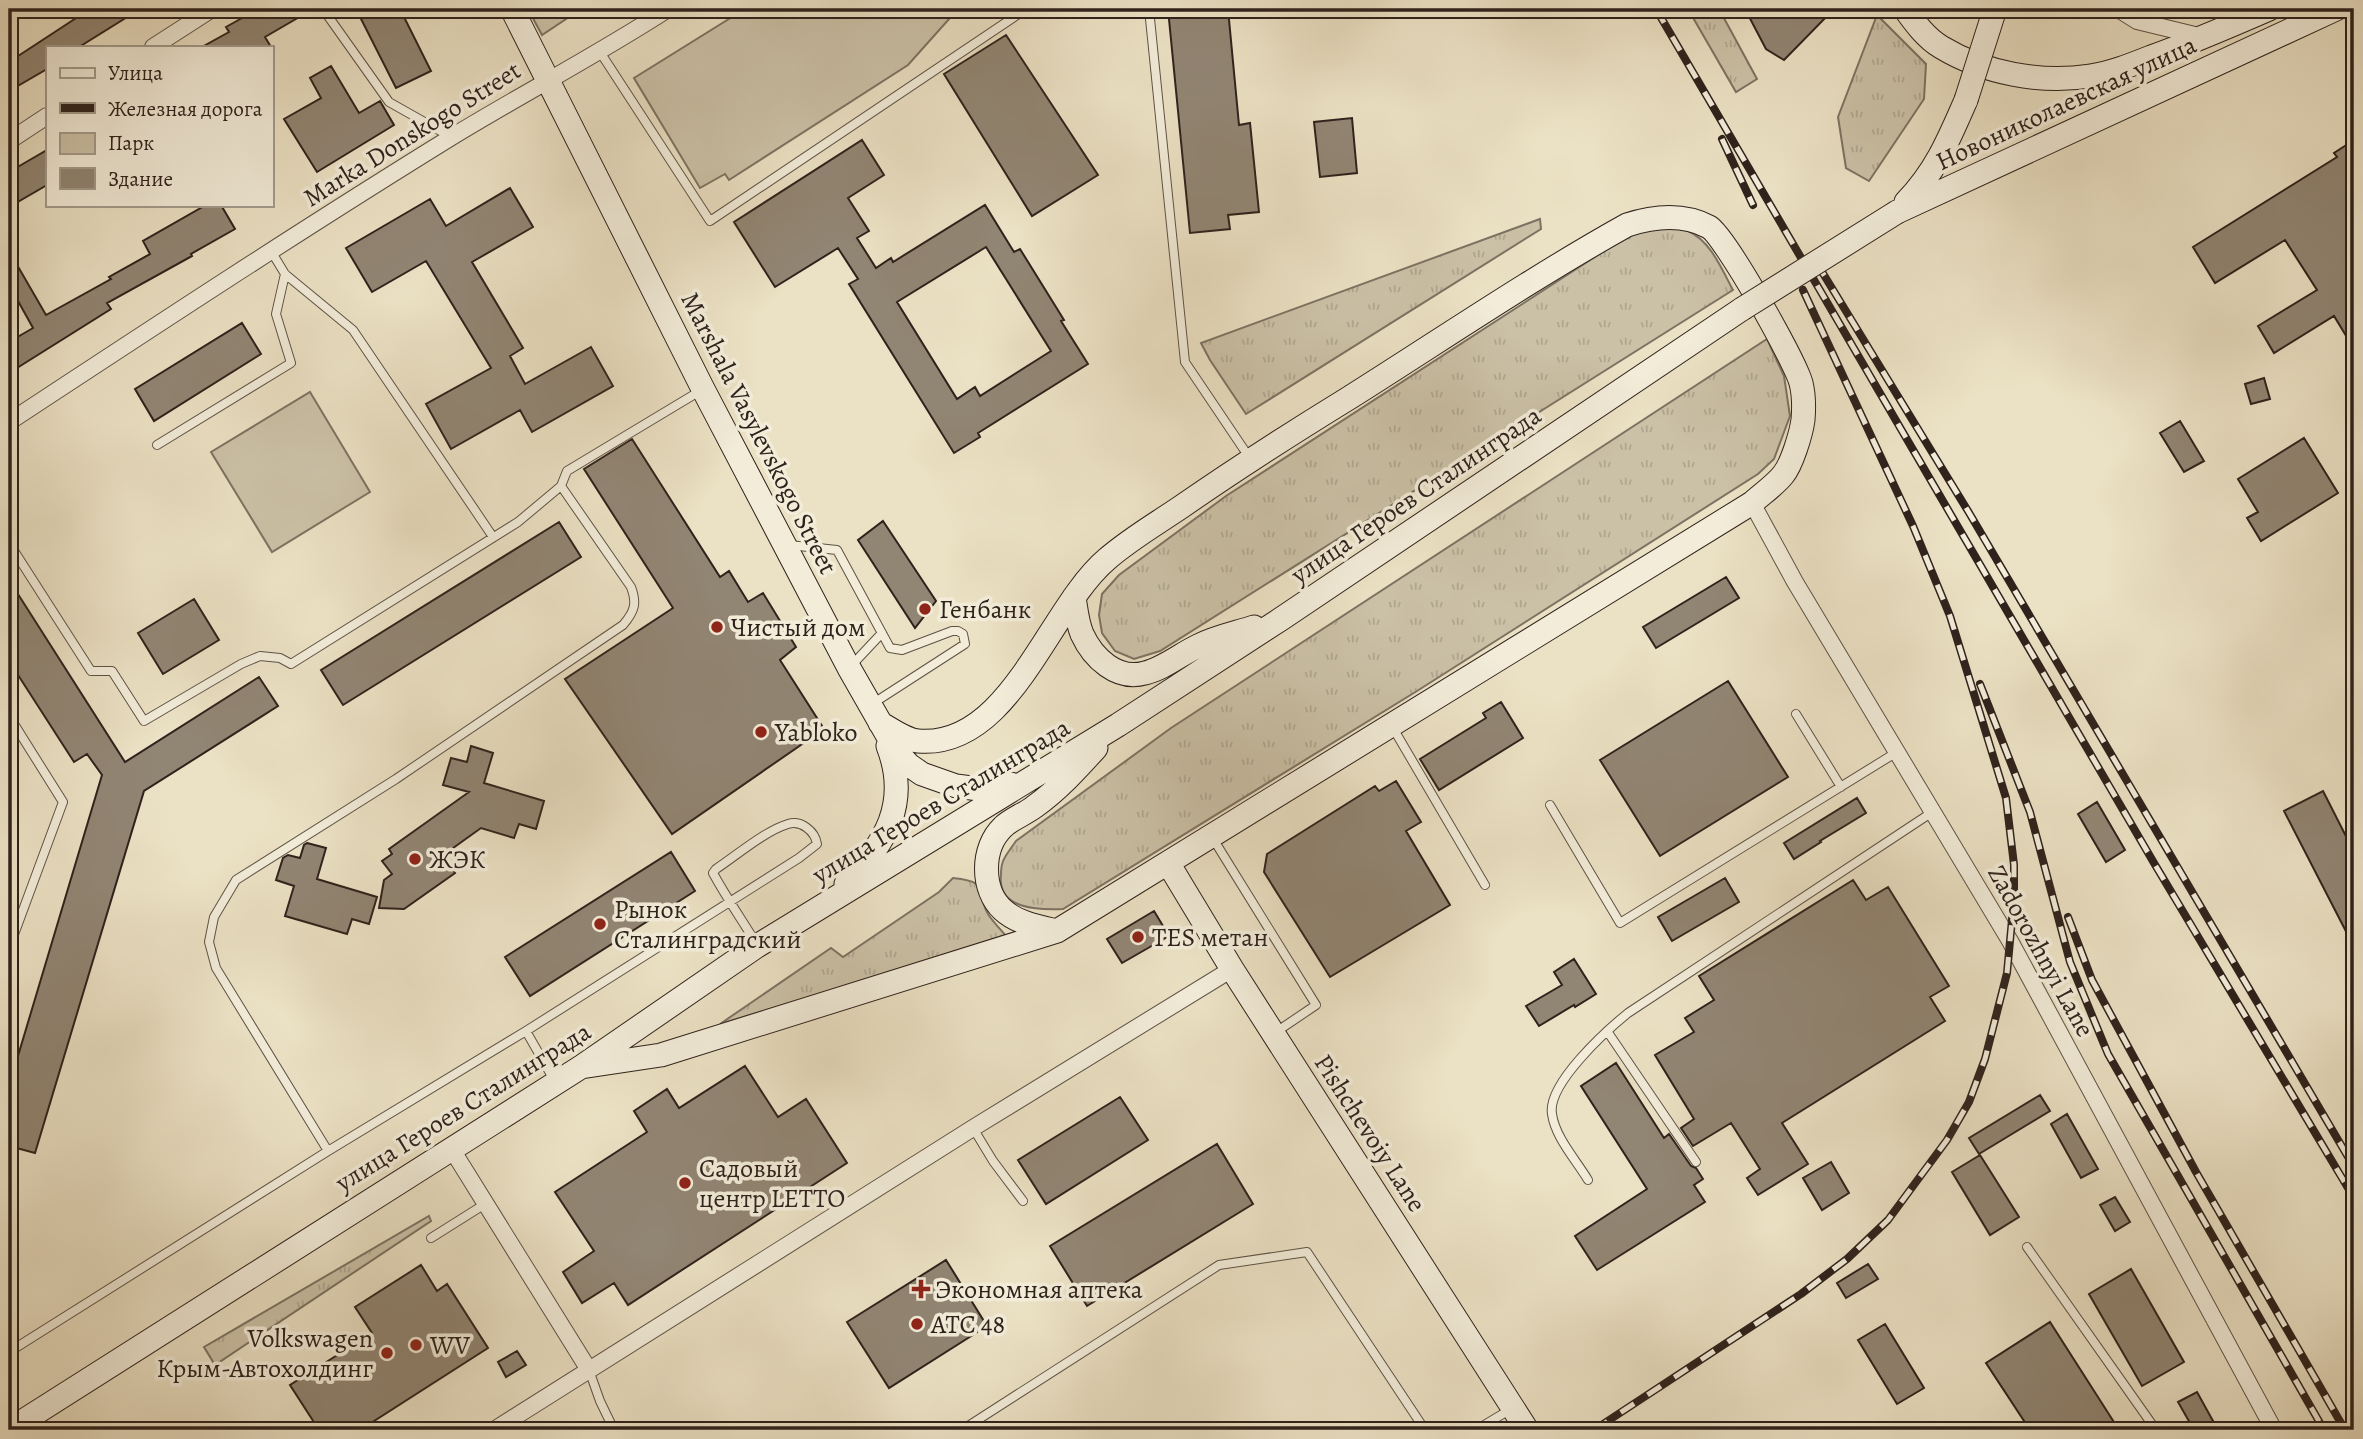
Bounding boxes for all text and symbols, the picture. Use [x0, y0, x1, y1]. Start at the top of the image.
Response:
street label: Новониколаевская улица [1930, 27, 2202, 179]
legend [46, 46, 273, 206]
street label: Marka Donskogo Street [297, 53, 528, 215]
text: Улица [108, 59, 163, 87]
text: Железная дорога [108, 95, 263, 123]
text: Парк [108, 129, 154, 157]
text: Здание [108, 165, 173, 193]
street label: Marshala Vasylevskogo Street [673, 286, 846, 580]
street label: улица Героев Сталинграда [1283, 398, 1548, 593]
place label: Генбанк [939, 592, 1031, 627]
marker: Генбанк [917, 601, 933, 617]
place label: Чистый дом [731, 610, 865, 645]
marker: Чистый дом [709, 619, 725, 635]
street label: улица Героев Сталинграда [805, 710, 1076, 892]
place label: Yabloko [774, 715, 857, 750]
marker: Yabloko [753, 724, 769, 740]
place label: ЖЭК [429, 842, 486, 877]
marker: ЖЭК [407, 851, 423, 867]
street label: Zadorozhnyi Lane [1979, 859, 2103, 1043]
place label: Рынок Сталинградский [614, 892, 802, 957]
marker: Рынок Сталинградский [592, 916, 608, 932]
place label: TES метан [1152, 920, 1268, 955]
marker: TES метан [1130, 929, 1146, 945]
street label: улица Героев Сталинграда [328, 1014, 597, 1201]
street label: Pishchevoiy Lane [1306, 1047, 1434, 1219]
place label: Садовый центр LETTO [699, 1151, 845, 1216]
marker: Садовый центр LETTO [677, 1175, 693, 1191]
place label: Экономная аптека [935, 1272, 1143, 1307]
marker: Экономная аптека [913, 1281, 929, 1297]
place label: АТС 48 [930, 1307, 1005, 1342]
marker: АТС 48 [909, 1316, 925, 1332]
place label: Volkswagen Крым-Автохолдинг [156, 1321, 373, 1386]
place label: WV [429, 1328, 470, 1363]
marker: WV [408, 1337, 424, 1353]
marker: Volkswagen Крым-Автохолдинг [379, 1345, 395, 1361]

